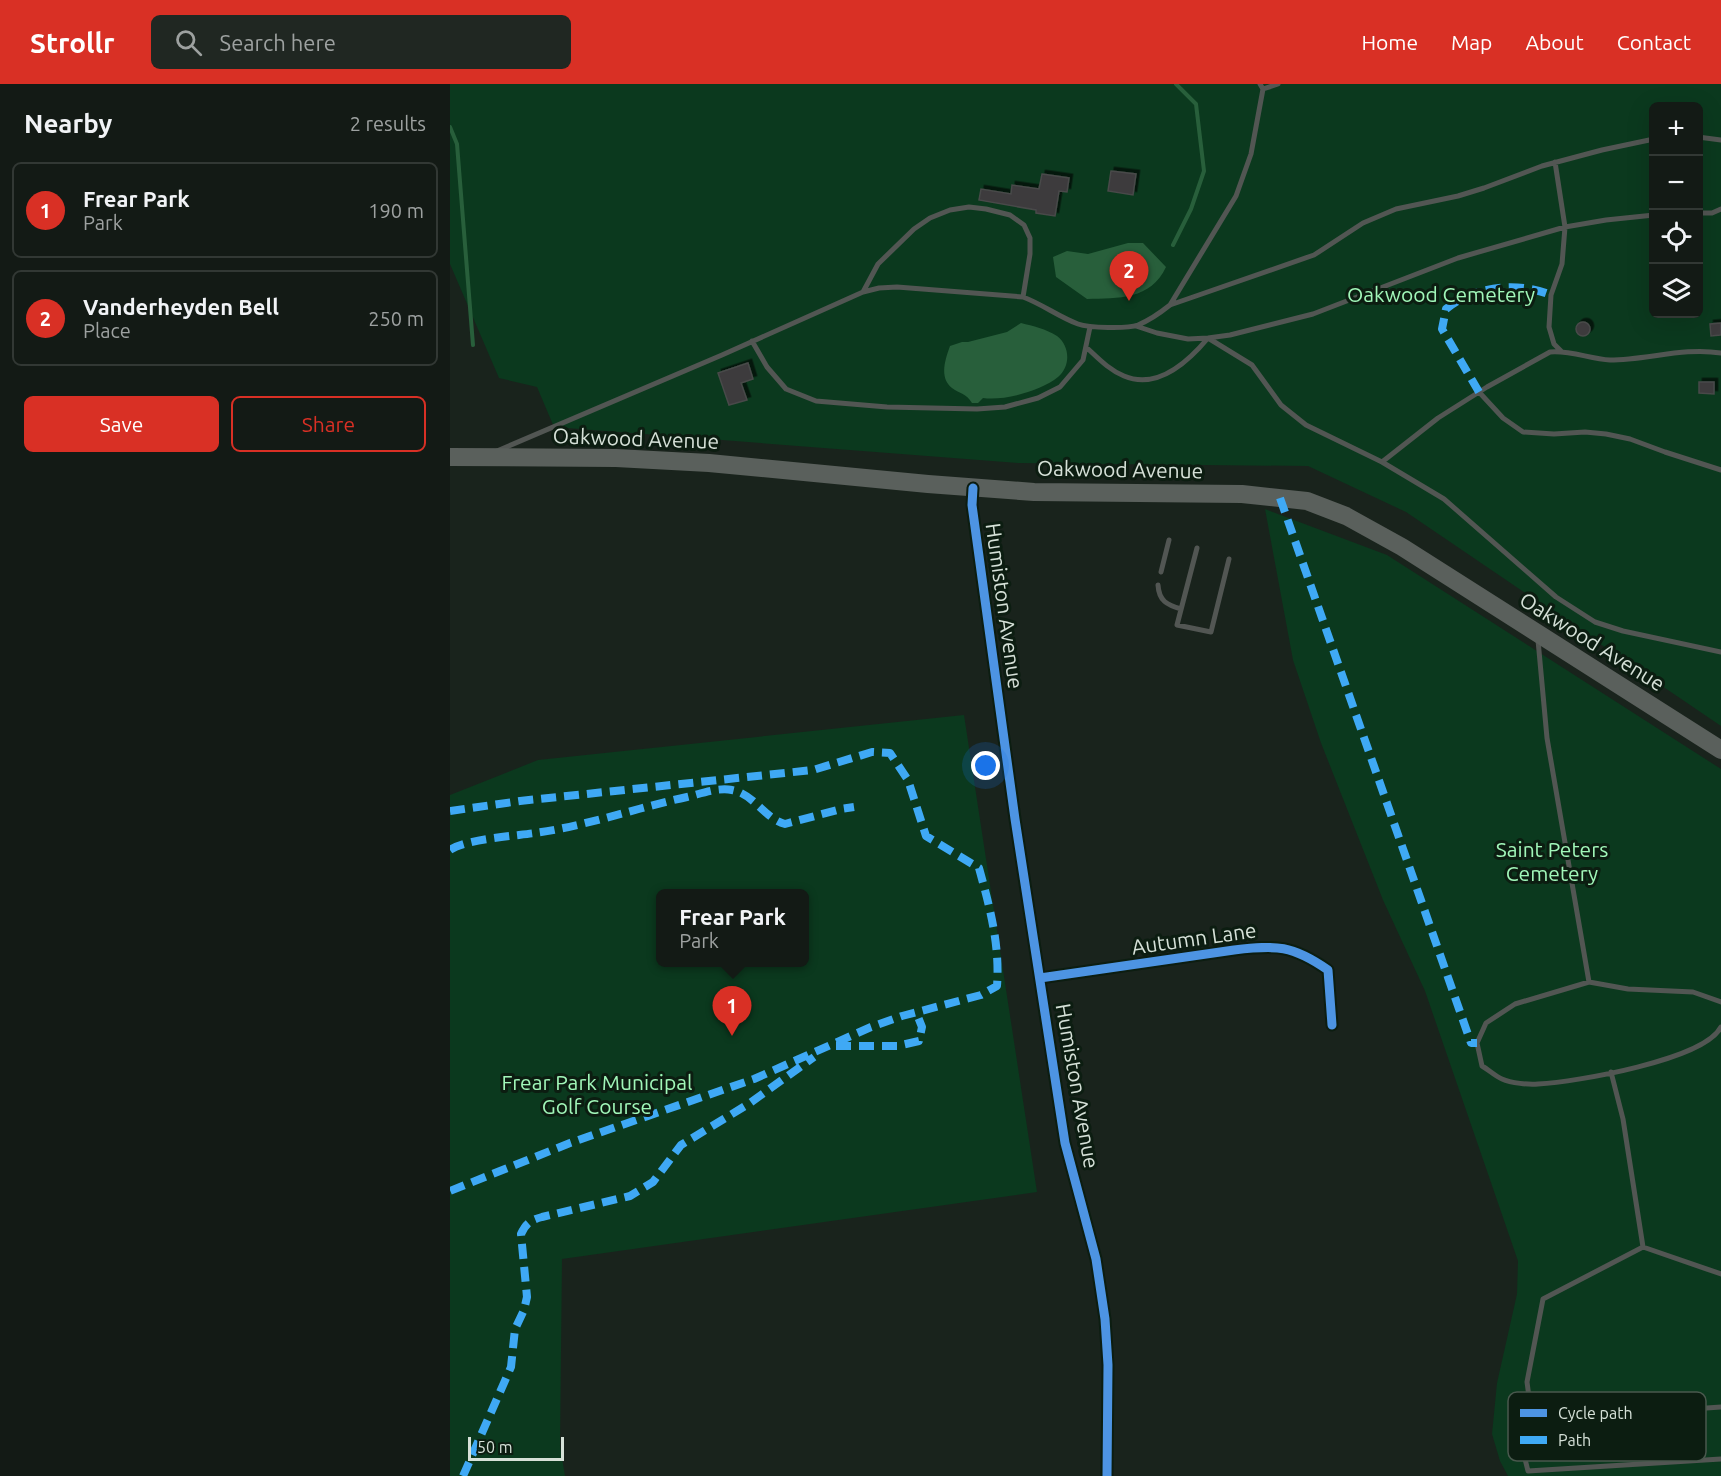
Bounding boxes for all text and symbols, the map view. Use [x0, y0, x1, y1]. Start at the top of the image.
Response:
search box [151, 15, 571, 69]
icon: search [172, 26, 205, 59]
text: Strollr [30, 27, 115, 58]
text: Search here [220, 30, 336, 55]
text: Home [1361, 30, 1418, 54]
text: Map [1451, 30, 1492, 54]
text: About [1525, 30, 1584, 54]
text: Contact [1617, 30, 1691, 54]
map controls [1649, 102, 1703, 318]
button: + [1649, 102, 1703, 156]
text: Nearby [24, 109, 112, 138]
text: 2 results [350, 112, 426, 135]
button: − [1649, 156, 1703, 210]
text: Frear Park [83, 186, 190, 211]
text: 1 [40, 199, 51, 222]
text: 190 m [368, 199, 424, 222]
button: locate [1649, 210, 1703, 264]
text: Park [83, 211, 123, 234]
pin: 2 [1110, 252, 1148, 301]
button: layers [1649, 264, 1703, 318]
park label: Oakwood Cemetery [1347, 282, 1535, 306]
text: Vanderheyden Bell [83, 294, 279, 319]
text: 2 [40, 307, 51, 330]
text: 250 m [368, 307, 424, 330]
text: Place [83, 319, 131, 342]
button: Save [24, 396, 219, 452]
button: Share [231, 396, 426, 452]
street label: Oakwood Avenue [552, 423, 720, 453]
street label: Oakwood Avenue [1037, 456, 1203, 482]
street label: Humiston Avenue [981, 521, 1028, 690]
street label: Oakwood Avenue [1516, 587, 1669, 695]
your location [971, 751, 1000, 780]
park label: Saint Peters Cemetery [1496, 837, 1608, 885]
popup [656, 889, 809, 967]
text: Frear Park [679, 904, 786, 929]
street label: Autumn Lane [1130, 917, 1258, 959]
text: Park [679, 929, 719, 952]
pin: 1 [712, 986, 752, 1036]
street label: Humiston Avenue [1052, 1002, 1104, 1170]
park label: Frear Park Municipal Golf Course [501, 1070, 693, 1118]
legend [1508, 1392, 1706, 1461]
text: Cycle path [1558, 1404, 1633, 1422]
text: Path [1558, 1431, 1591, 1449]
scale bar [468, 1434, 564, 1462]
text: 50 m [477, 1438, 513, 1456]

